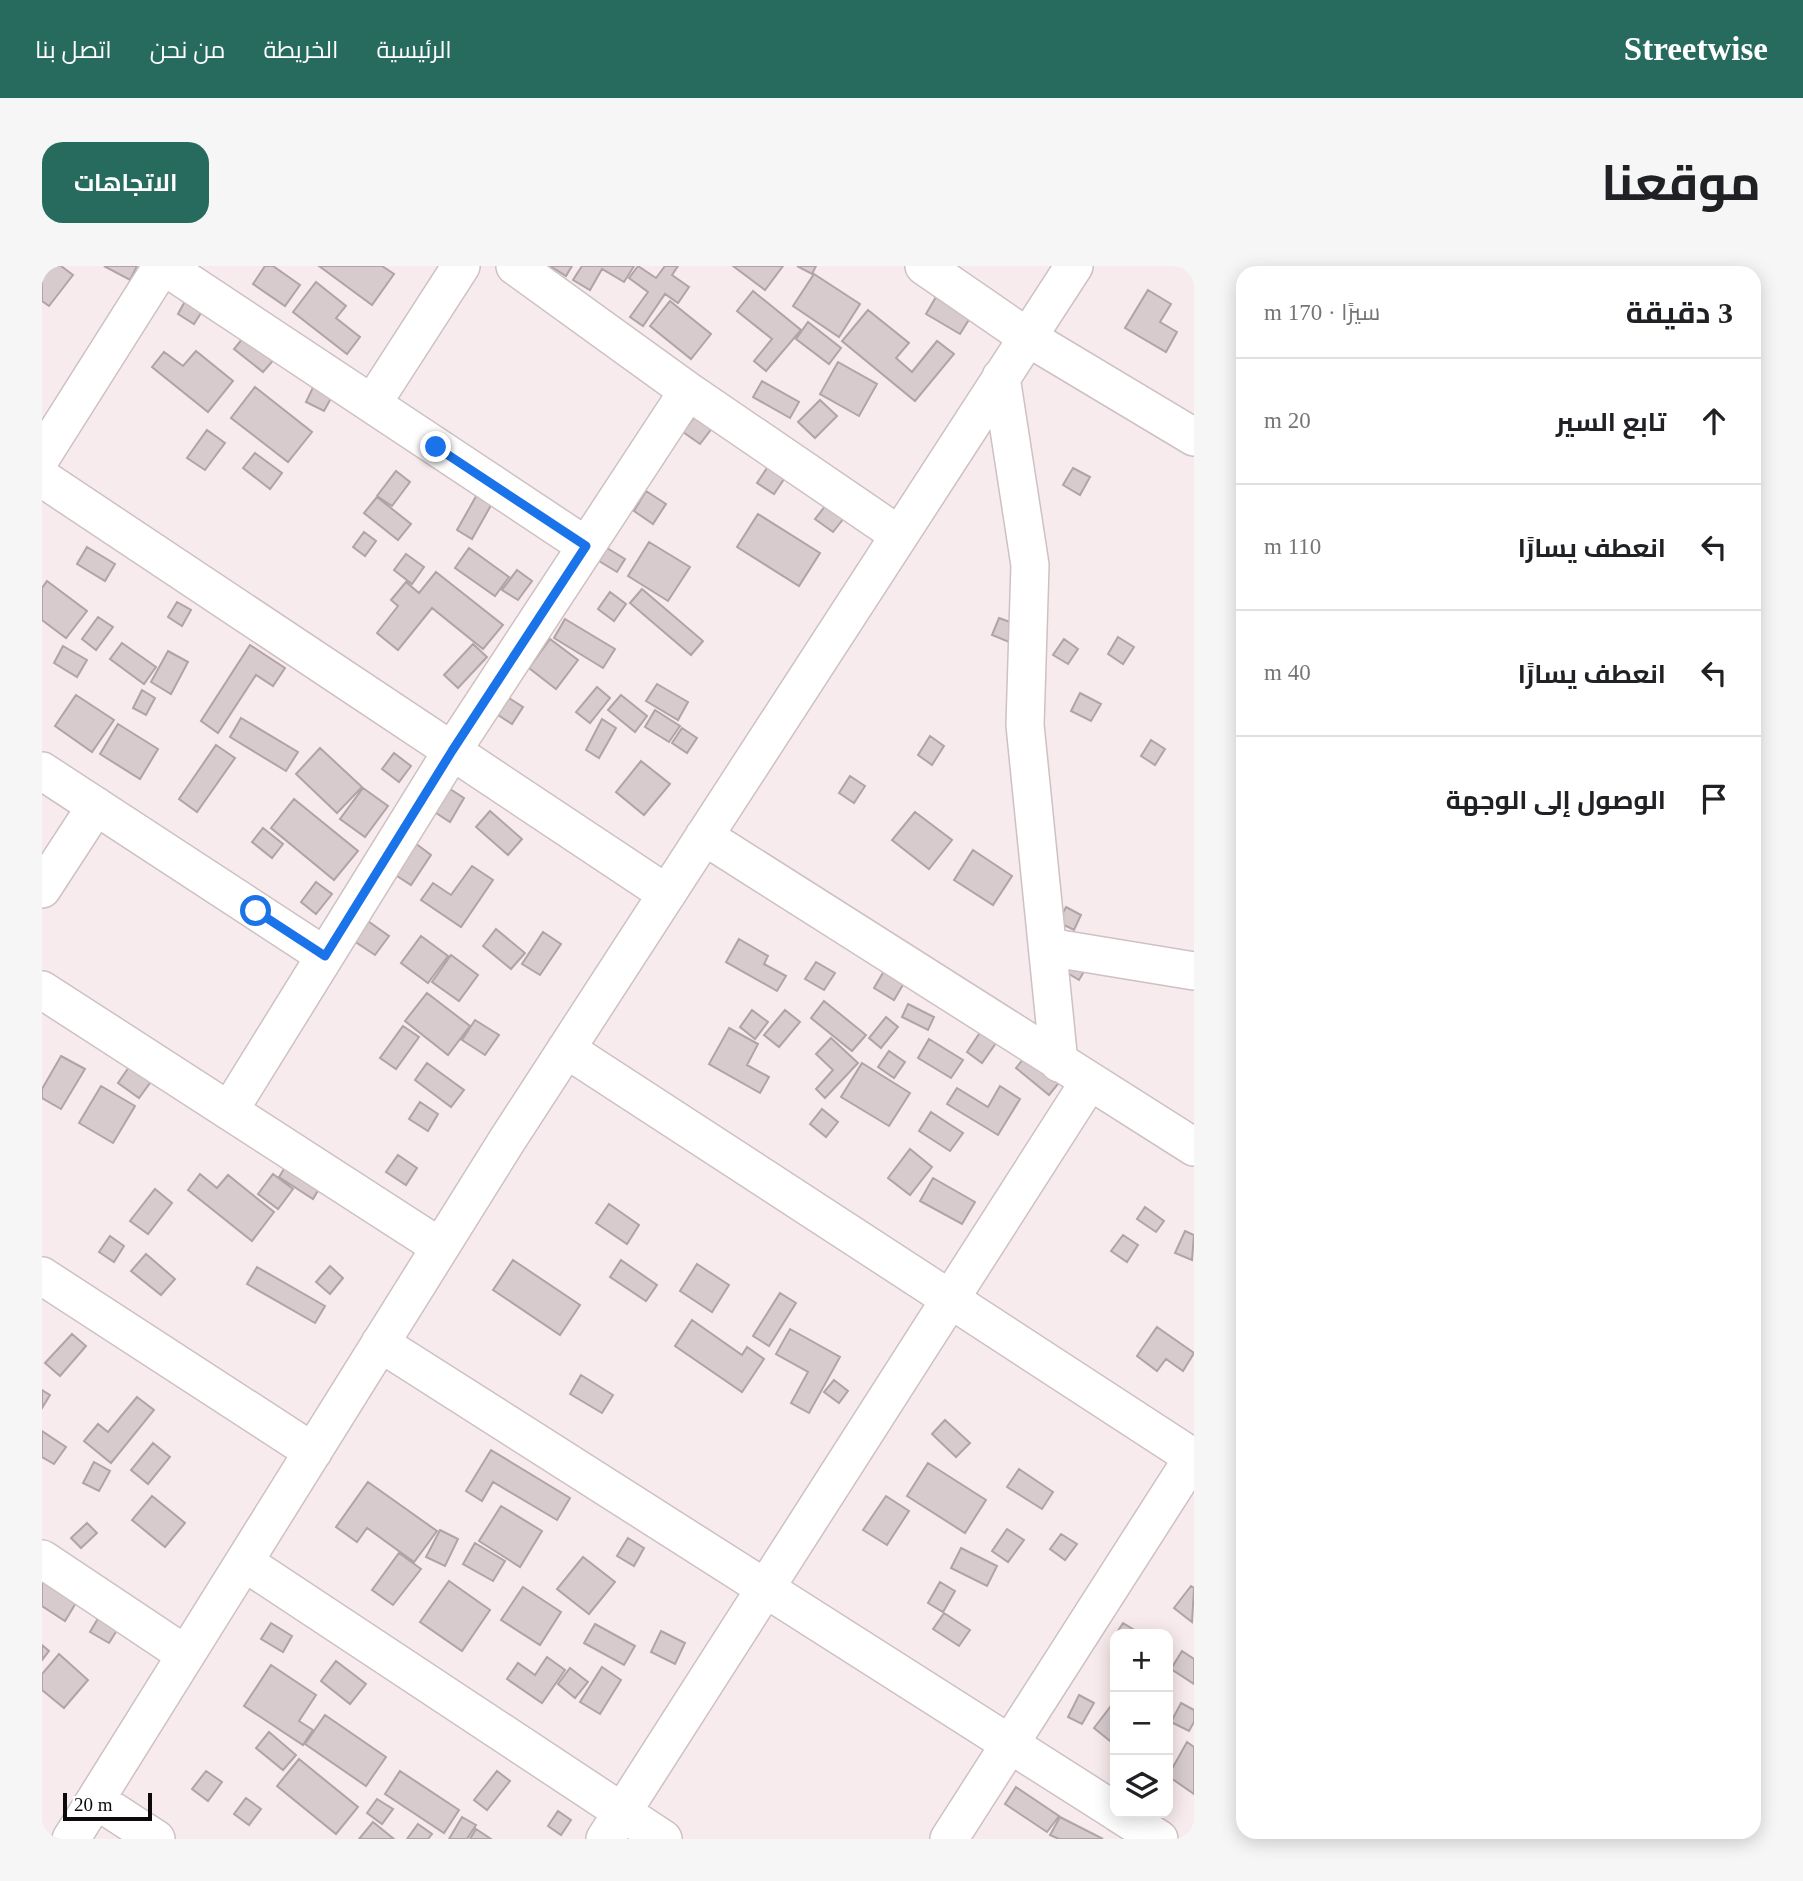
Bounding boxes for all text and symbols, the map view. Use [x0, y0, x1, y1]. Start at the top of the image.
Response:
text: Streetwise [1624, 31, 1768, 67]
text: اتصل بنا [35, 37, 112, 63]
text: من نحن [150, 37, 226, 63]
text: الخريطة [264, 37, 338, 63]
text: الرئيسية [376, 37, 452, 63]
button: الاتجاهات [42, 142, 209, 223]
text: موقعنا [1601, 156, 1761, 211]
text: 3 دقيقة [1626, 296, 1733, 329]
text: سيرًا · 170 m [1264, 300, 1380, 325]
icon: ahead [1695, 402, 1733, 440]
text: 20 m [1264, 408, 1311, 433]
text: تابع السير [1556, 408, 1666, 437]
route end [420, 431, 451, 462]
icon: left [1695, 528, 1733, 566]
text: 110 m [1264, 534, 1321, 559]
text: انعطف يسارًا [1518, 534, 1666, 563]
icon: left [1695, 654, 1733, 692]
text: 40 m [1264, 660, 1311, 685]
text: انعطف يسارًا [1518, 660, 1666, 689]
icon: arrive [1695, 780, 1733, 818]
text: الوصول إلى الوجهة [1446, 786, 1666, 815]
route start [240, 895, 271, 926]
map controls [1110, 1629, 1173, 1818]
button: + [1110, 1629, 1173, 1692]
button: − [1110, 1692, 1173, 1755]
button: layers [1110, 1755, 1173, 1818]
scale bar [63, 1790, 152, 1822]
text: 20 m [74, 1794, 113, 1815]

